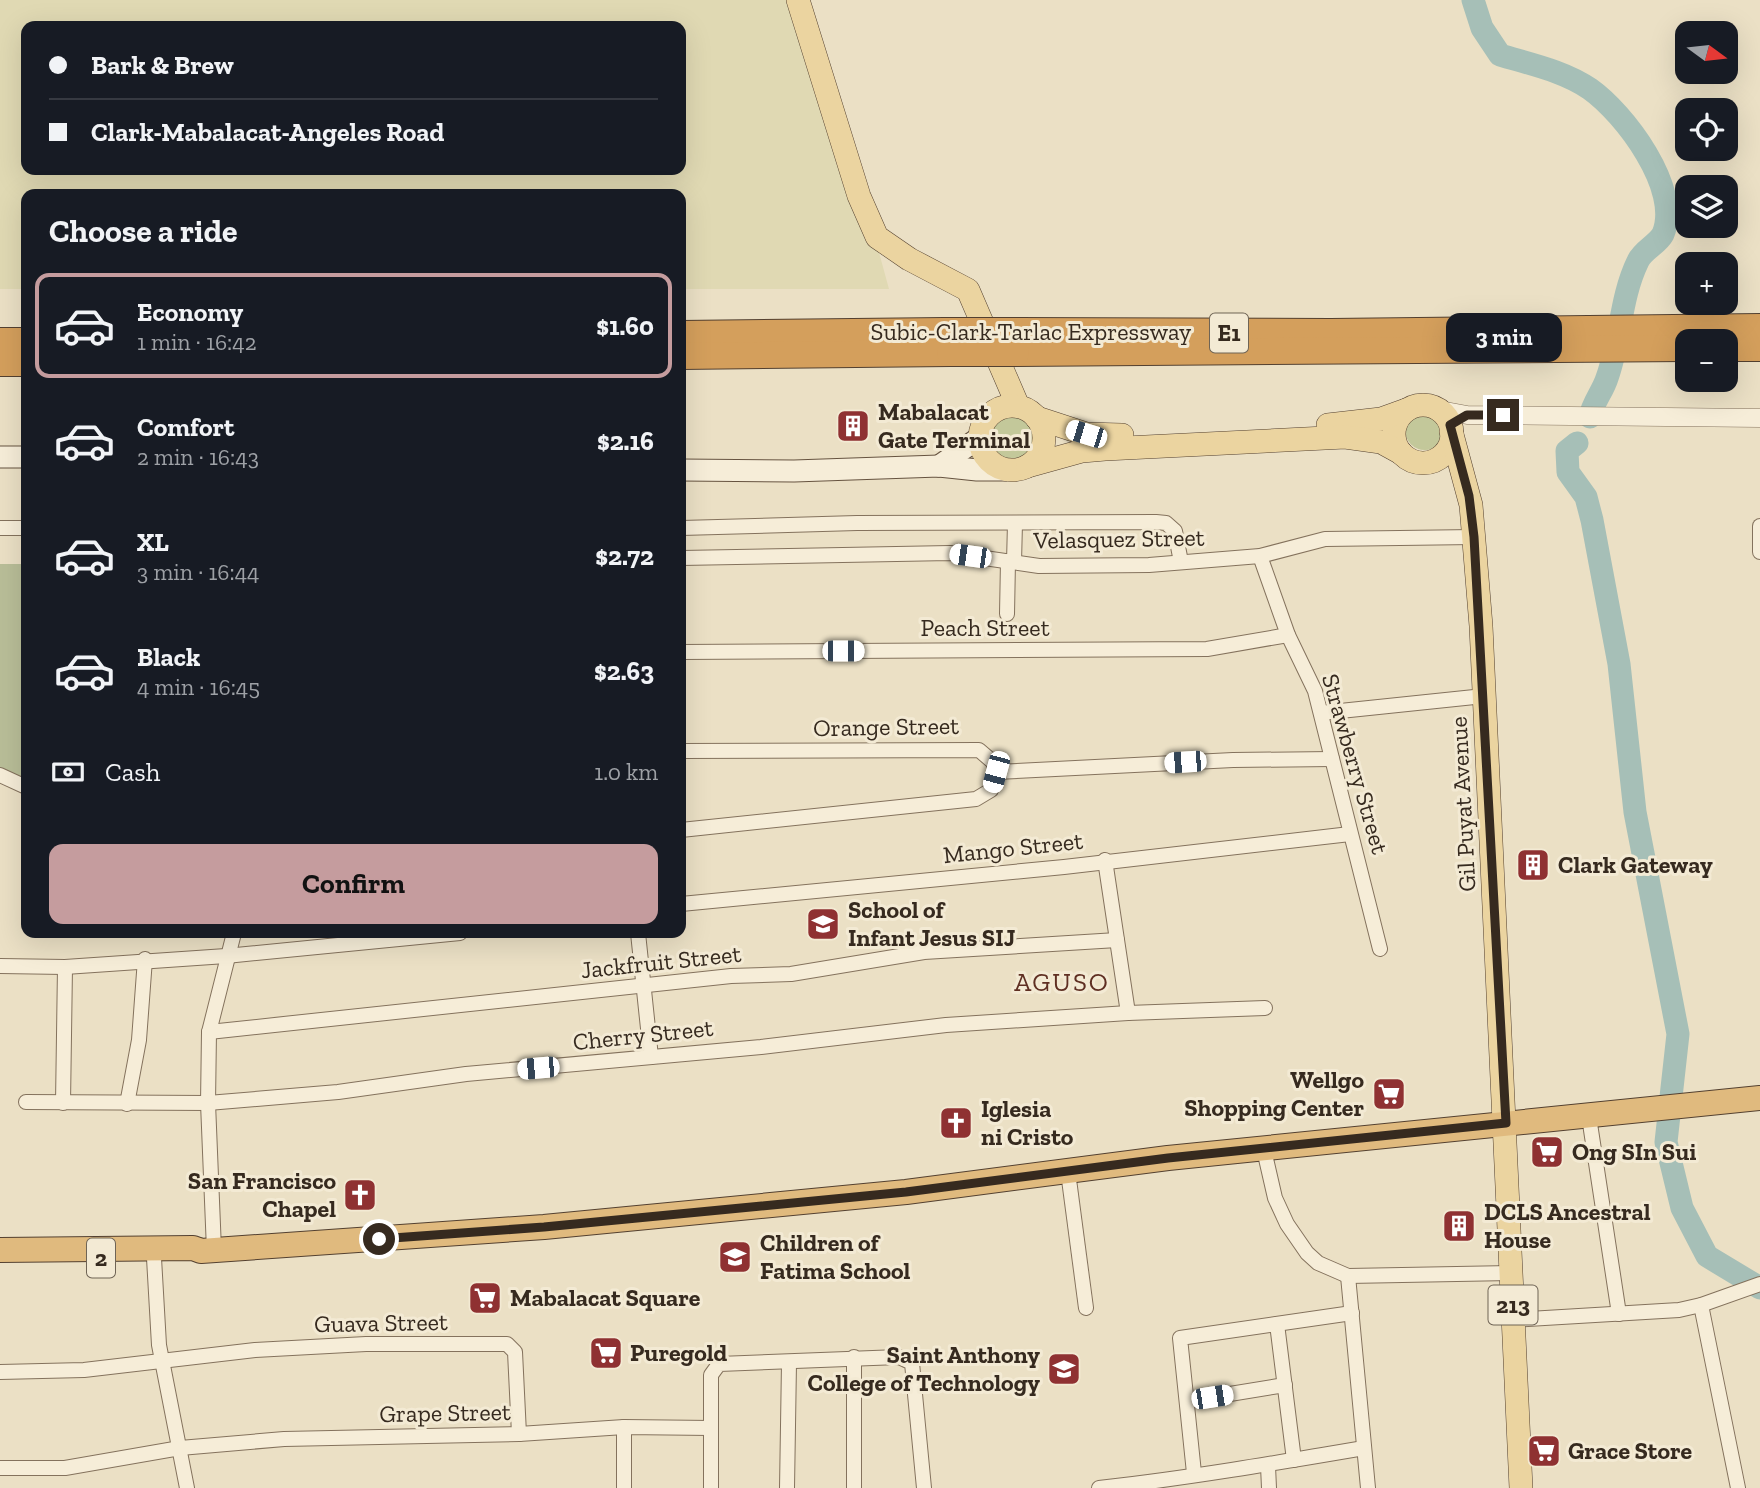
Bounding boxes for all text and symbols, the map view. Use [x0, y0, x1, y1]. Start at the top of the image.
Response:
north arrow [1675, 21, 1738, 84]
map controls [1675, 21, 1738, 392]
text: Bark & Brew [91, 49, 234, 81]
button: locate [1675, 98, 1738, 161]
text: Clark-Mabalacat-Angeles Road [91, 116, 444, 148]
button: layers [1675, 175, 1738, 238]
text: Choose a ride [49, 212, 237, 250]
button: + [1675, 252, 1738, 315]
icon: car [53, 294, 116, 357]
text: Economy [137, 296, 243, 328]
text: $1.60 [596, 310, 654, 342]
road number: E1 [1210, 314, 1248, 352]
callout: 3 min [1445, 314, 1561, 362]
street label: Subic-Clark-Tarlac Expressway [871, 317, 1192, 346]
text: 3 min [1475, 323, 1533, 351]
text: 1 min · 16:42 [137, 328, 257, 356]
button: − [1675, 329, 1738, 392]
place label: Mabalacat Gate Terminal [878, 397, 1030, 454]
route end [1487, 399, 1519, 431]
building icon: Mabalacat Gate Terminal [834, 407, 872, 445]
icon: car [53, 409, 116, 472]
text: Comfort [137, 411, 234, 443]
car [1063, 418, 1110, 450]
text: $2.16 [597, 425, 654, 457]
text: 2 min · 16:43 [137, 443, 259, 471]
street label: Velasquez Street [1032, 523, 1205, 555]
icon: car [53, 524, 116, 587]
text: XL [137, 526, 169, 558]
text: $2.72 [595, 540, 654, 572]
car [948, 543, 993, 569]
text: 3 min · 16:44 [137, 558, 259, 586]
street label: Peach Street [920, 613, 1050, 642]
icon: car [53, 639, 116, 702]
text: Black [137, 641, 200, 673]
car [823, 641, 865, 662]
text: $2.63 [594, 655, 654, 687]
street label: Strawberry Street [1316, 670, 1395, 857]
text: 4 min · 16:45 [137, 673, 260, 701]
street label: Orange Street [813, 711, 959, 742]
street label: Gil Puyat Avenue [1443, 716, 1482, 892]
car [981, 749, 1012, 795]
car [1164, 750, 1207, 774]
icon: cash [49, 753, 87, 791]
text: Cash [105, 756, 160, 788]
text: 1.0 km [594, 758, 658, 786]
street label: Mango Street [942, 826, 1084, 869]
button: Confirm [49, 844, 658, 924]
building icon: Clark Gateway [1514, 846, 1552, 884]
place label: Clark Gateway [1558, 850, 1713, 879]
place label: School of Infant Jesus SIJ [848, 895, 1015, 952]
school or university icon: School of Infant Jesus SIJ [804, 905, 842, 943]
street label: Jackfruit Street [579, 939, 743, 984]
district label: AGUSO [1014, 966, 1110, 998]
street label: Cherry Street [571, 1013, 715, 1056]
car [517, 1056, 560, 1080]
place label: Wellgo Shopping Center [1184, 1065, 1364, 1122]
supermarket icon: Wellgo Shopping Center [1370, 1075, 1408, 1113]
place label: Iglesia ni Cristo [981, 1094, 1074, 1151]
church icon: Iglesia ni Cristo [937, 1104, 975, 1142]
supermarket icon: Ong SIn Sui [1528, 1133, 1566, 1171]
place label: Ong SIn Sui [1572, 1137, 1696, 1166]
place label: San Francisco Chapel [188, 1166, 336, 1223]
church icon: San Francisco Chapel [341, 1176, 379, 1214]
place label: DCLS Ancestral House [1484, 1197, 1651, 1254]
building icon: DCLS Ancestral House [1440, 1207, 1478, 1245]
route start [363, 1223, 395, 1255]
place label: Children of Fatima School [760, 1228, 911, 1285]
road number: 2 [87, 1238, 115, 1278]
school or university icon: Children of Fatima School [716, 1238, 754, 1276]
supermarket icon: Mabalacat Square [466, 1279, 504, 1317]
place label: Mabalacat Square [510, 1283, 701, 1312]
road number: 213 [1488, 1286, 1538, 1324]
street label: Guava Street [314, 1307, 448, 1338]
supermarket icon: Puregold [587, 1334, 625, 1372]
place label: Puregold [630, 1338, 728, 1367]
place label: Saint Anthony College of Technology [807, 1340, 1040, 1397]
school or university icon: Saint Anthony College of Technology [1045, 1350, 1083, 1388]
car [1190, 1383, 1235, 1411]
street label: Grape Street [379, 1397, 511, 1428]
supermarket icon: Grace Store [1525, 1432, 1563, 1470]
place label: Grace Store [1568, 1436, 1693, 1465]

